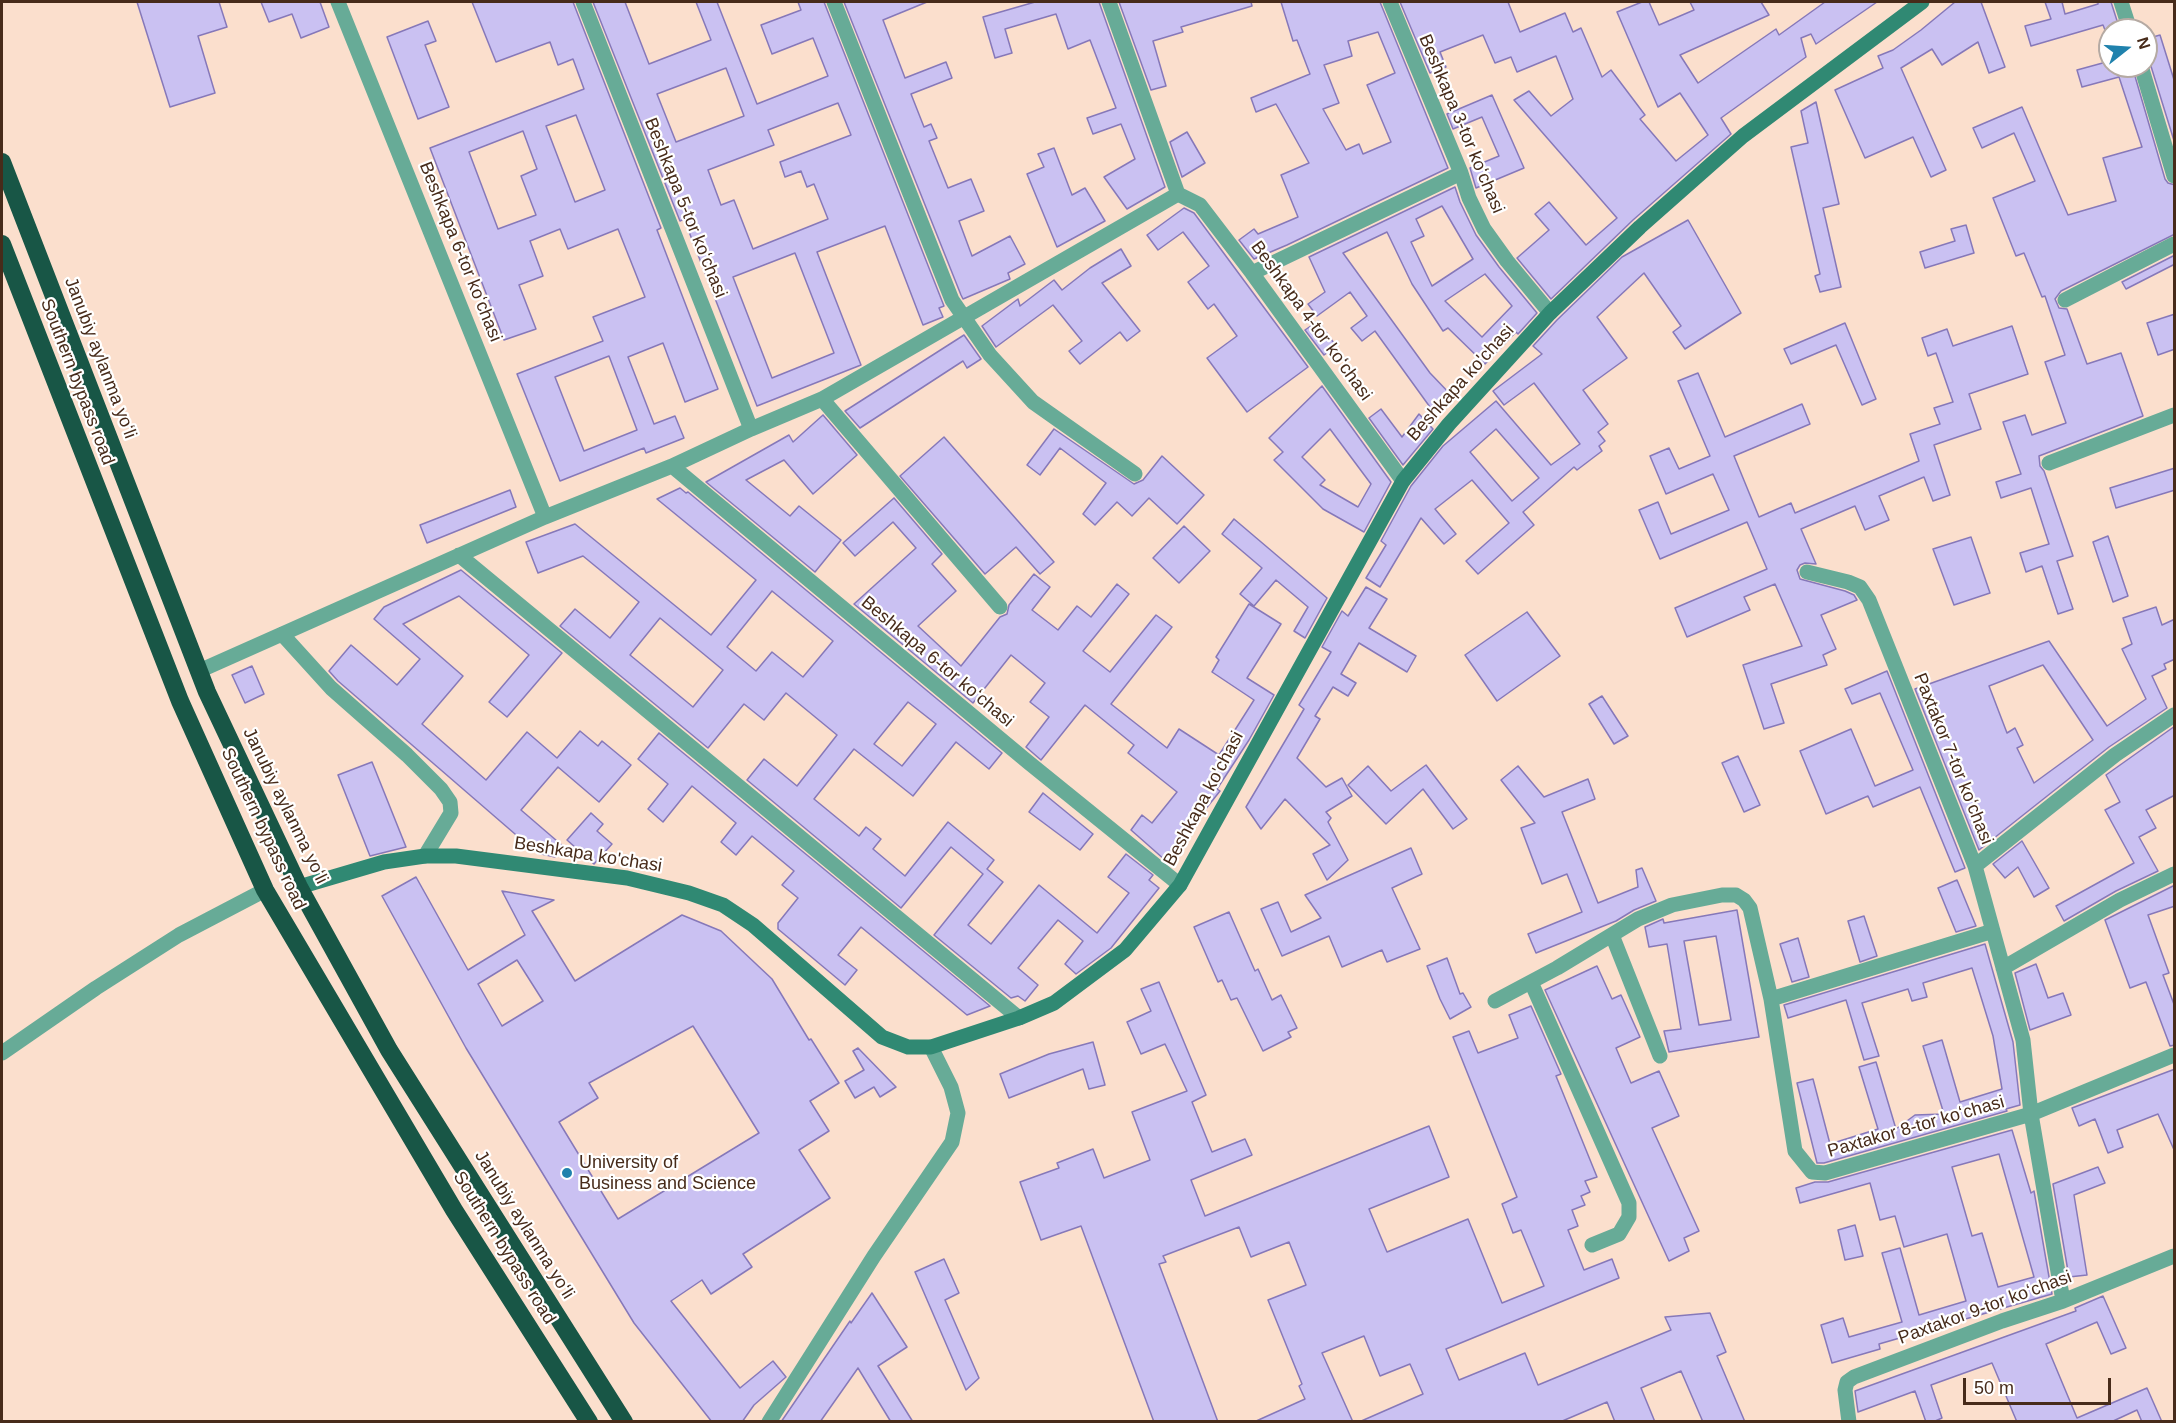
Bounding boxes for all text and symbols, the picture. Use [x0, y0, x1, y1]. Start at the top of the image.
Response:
north arrow [2098, 18, 2158, 78]
street label: Beshkapa 3-tor koʻchasi [1414, 31, 1508, 217]
text: N [2134, 35, 2154, 51]
street label: Beshkapa 5-tor koʻchasi [639, 115, 731, 301]
street label: Beshkapa 6-tor koʻchasi [414, 159, 506, 345]
street label: Beshkapa 4-tor koʻchasi [1246, 237, 1376, 405]
street label: Janubiy aylanma yoʻli [59, 274, 141, 442]
street label: Southern bypass road [35, 296, 119, 468]
street label: Beshkapa ko'chasi [1403, 320, 1519, 446]
street label: Beshkapa 6-tor koʻchasi [856, 592, 1018, 732]
street label: Paxtakor 7-tor koʻchasi [1909, 670, 1997, 848]
street label: Janubiy aylanma yoʻli [238, 724, 332, 888]
street label: Beshkapa ko'chasi [1159, 728, 1249, 870]
street label: Southern bypass road [216, 745, 310, 913]
street label: Beshkapa ko'chasi [512, 833, 664, 877]
street label: Paxtakor 8-tor koʻchasi [1825, 1091, 2007, 1163]
street label: Janubiy aylanma yoʻli [470, 1147, 578, 1303]
place label: University of Business and Science [579, 1152, 756, 1194]
marker: University of Business and Science [560, 1166, 574, 1180]
street label: Southern bypass road [448, 1168, 560, 1328]
street label: Paxtakor 9-tor koʻchasi [1895, 1267, 2075, 1349]
scale bar [1966, 1366, 2114, 1404]
text: 50 m [1974, 1378, 2014, 1398]

